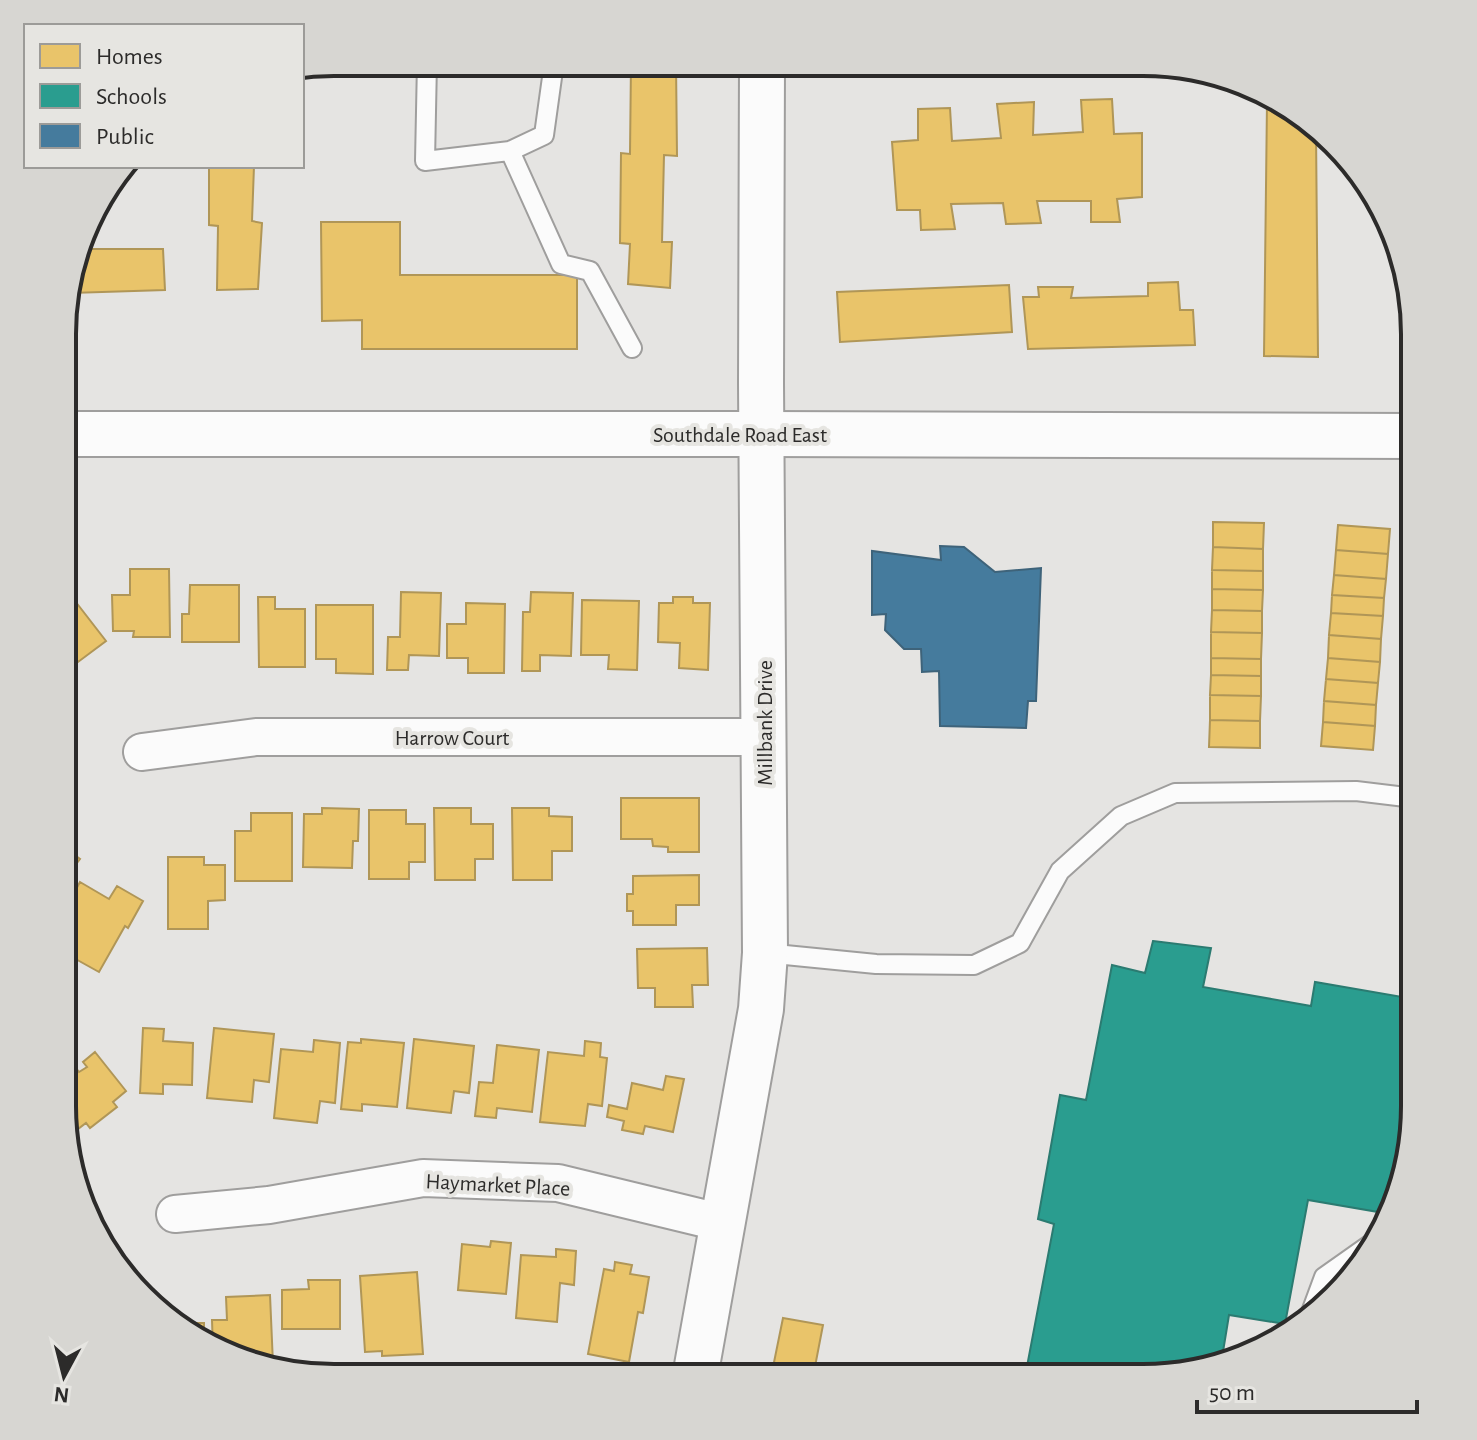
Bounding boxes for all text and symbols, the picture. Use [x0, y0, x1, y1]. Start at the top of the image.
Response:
legend [24, 24, 304, 168]
text: Homes [96, 45, 163, 69]
text: Schools [96, 85, 167, 109]
text: Public [96, 125, 154, 149]
street label: Southdale Road East [653, 424, 827, 446]
street label: Millbank Drive [754, 660, 776, 786]
street label: Harrow Court [395, 727, 509, 749]
street label: Haymarket Place [425, 1170, 571, 1200]
north arrow [24, 1336, 104, 1416]
scale bar [1197, 1364, 1417, 1414]
text: 50 m [1209, 1381, 1255, 1405]
text: N [53, 1383, 71, 1407]

